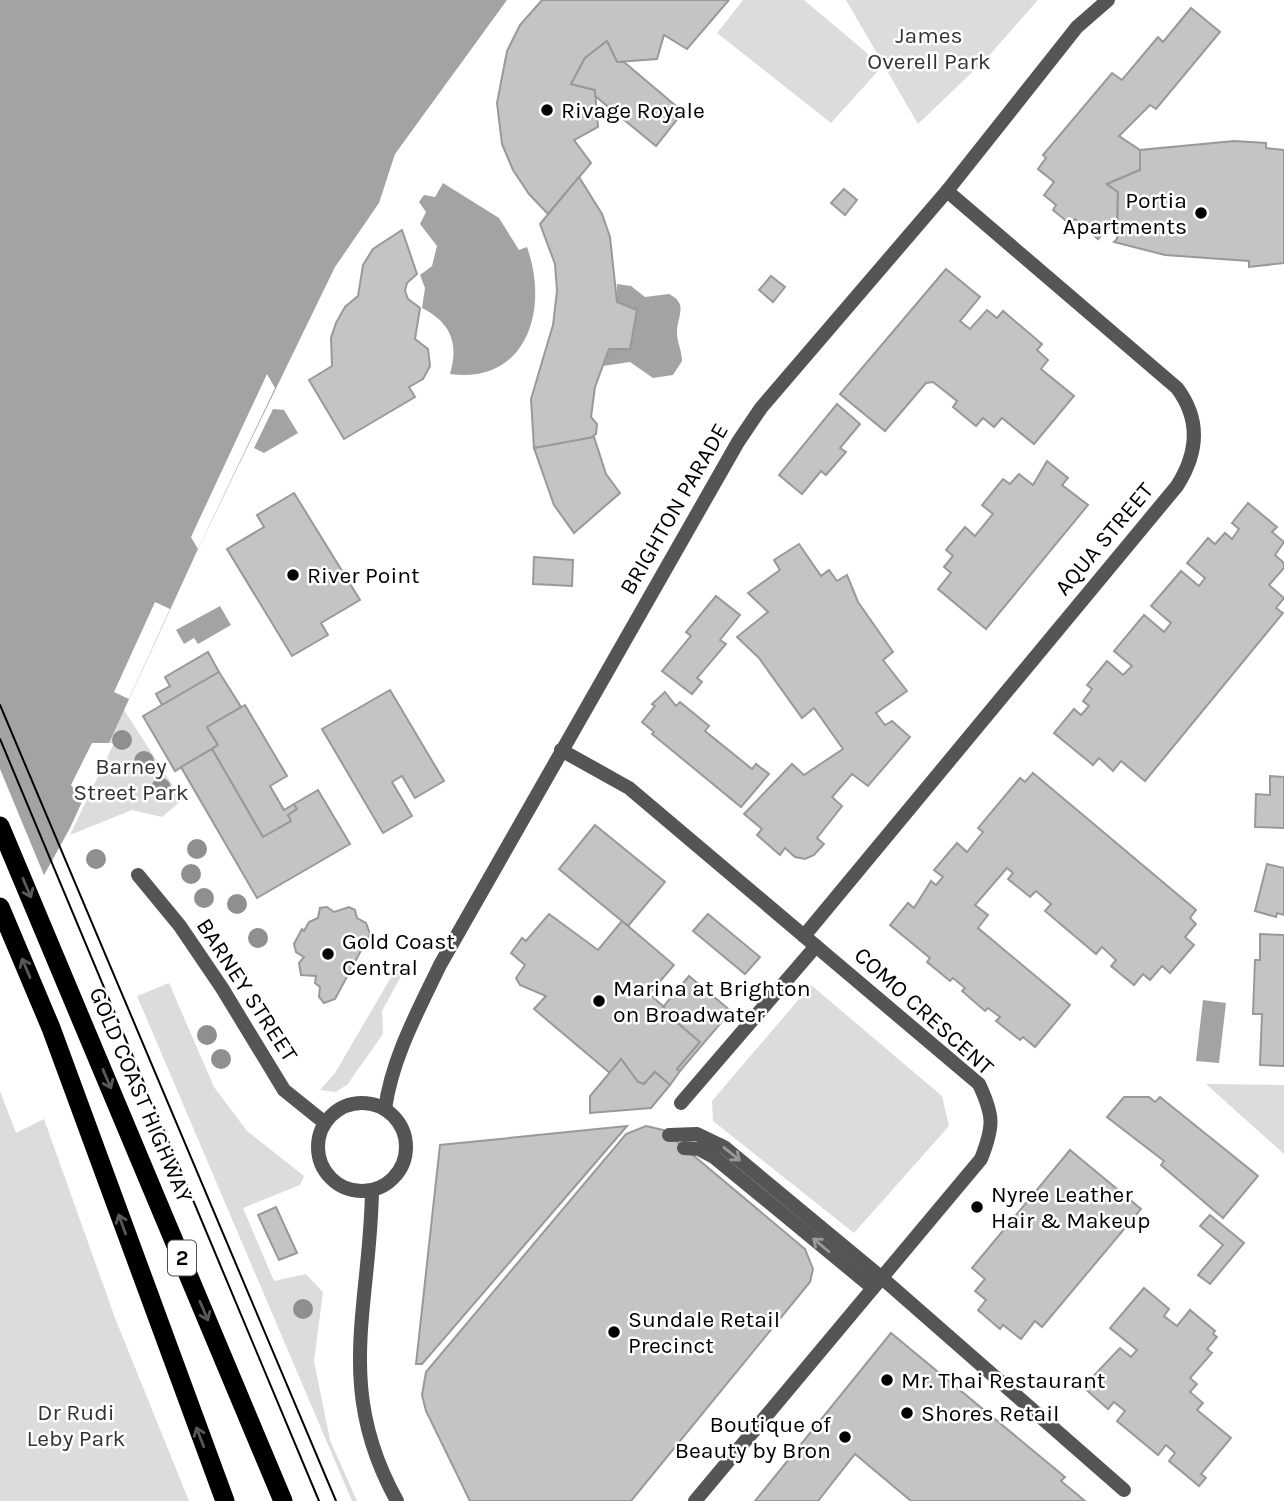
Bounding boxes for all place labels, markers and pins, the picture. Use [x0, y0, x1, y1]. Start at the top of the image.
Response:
place label: Rivage Royale [561, 97, 705, 124]
marker: Rivage Royale [539, 102, 555, 118]
place label: Portia Apartments [1063, 187, 1187, 240]
marker: Portia Apartments [1193, 205, 1209, 221]
place label: River Point [307, 562, 420, 589]
marker: River Point [285, 567, 301, 583]
place label: Gold Coast Central [342, 928, 455, 981]
marker: Gold Coast Central [320, 946, 336, 962]
place label: Marina at Brighton on Broadwater [613, 975, 811, 1028]
marker: Marina at Brighton on Broadwater [591, 993, 607, 1009]
place label: Nyree Leather Hair & Makeup [991, 1181, 1150, 1234]
marker: Nyree Leather Hair & Makeup [969, 1199, 985, 1215]
place label: Sundale Retail Precinct [628, 1306, 780, 1359]
marker: Sundale Retail Precinct [606, 1324, 622, 1340]
place label: Mr. Thai Restaurant [901, 1367, 1106, 1394]
marker: Mr. Thai Restaurant [879, 1372, 895, 1388]
place label: Shores Retail [921, 1400, 1060, 1427]
marker: Shores Retail [899, 1405, 915, 1421]
place label: Boutique of Beauty by Bron [675, 1411, 831, 1464]
marker: Boutique of Beauty by Bron [837, 1429, 853, 1445]

